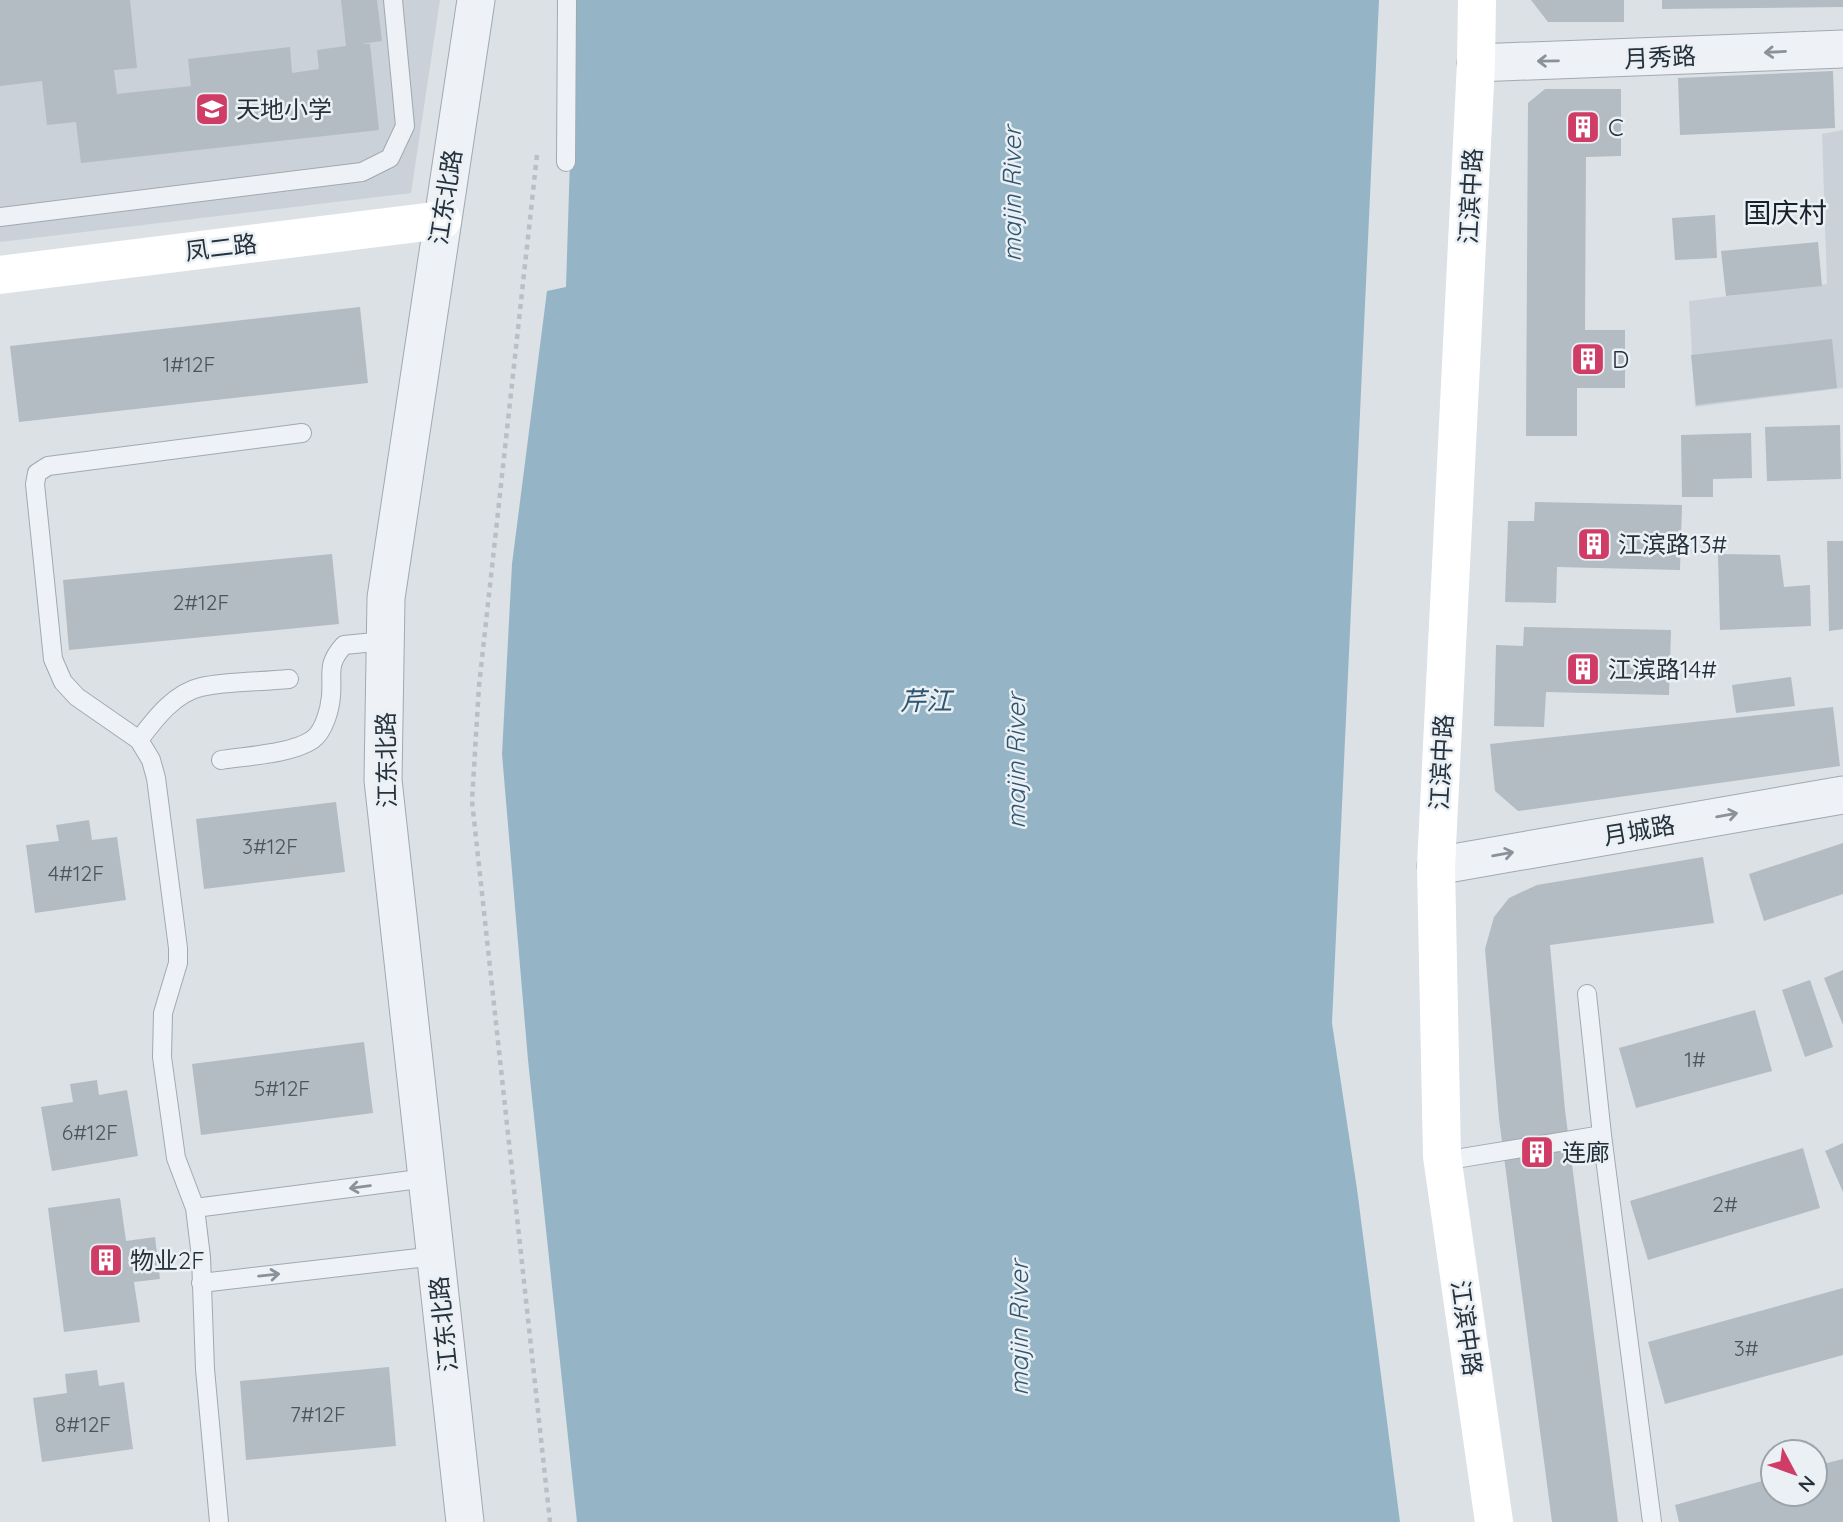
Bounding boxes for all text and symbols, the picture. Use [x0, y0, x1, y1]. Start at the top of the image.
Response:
street label: 月秀路 [1623, 40, 1697, 74]
one-way arrow [1764, 45, 1787, 58]
one-way arrow [1536, 55, 1559, 68]
school or university icon: 天地小学 [193, 90, 231, 128]
place label: 天地小学 [236, 94, 332, 124]
building icon: C [1564, 108, 1602, 146]
place label: C [1608, 112, 1624, 142]
water label: majin River [995, 123, 1028, 262]
street label: 江东北路 [423, 147, 467, 247]
street label: 江滨中路 [1453, 147, 1487, 245]
district label: 国庆村 [1743, 195, 1827, 230]
street label: 凤二路 [183, 228, 259, 266]
building icon: D [1569, 340, 1607, 378]
place label: D [1612, 344, 1629, 374]
house number: 1#12F [163, 351, 215, 377]
building icon: 江滨路13# [1575, 525, 1613, 563]
place label: 江滨路13# [1618, 529, 1727, 559]
house number: 2#12F [173, 589, 229, 615]
building icon: 江滨路14# [1564, 650, 1602, 688]
place label: 江滨路14# [1608, 654, 1717, 684]
water label: 芹江 [900, 684, 955, 717]
water label: majin River [999, 690, 1032, 829]
street label: 江东北路 [370, 712, 402, 808]
street label: 江滨中路 [1424, 713, 1458, 811]
one-way arrow [1715, 808, 1738, 821]
street label: 月城路 [1601, 809, 1677, 851]
house number: 3#12F [242, 833, 298, 859]
one-way arrow [1491, 846, 1514, 860]
house number: 4#12F [48, 860, 104, 886]
house number: 1# [1684, 1046, 1706, 1072]
house number: 5#12F [254, 1075, 310, 1101]
house number: 6#12F [62, 1119, 118, 1145]
building icon: 连廊 [1518, 1133, 1556, 1171]
place label: 连廊 [1562, 1137, 1610, 1167]
one-way arrow [349, 1180, 371, 1193]
house number: 2# [1712, 1191, 1738, 1217]
building icon: 物业2F [87, 1241, 125, 1279]
place label: 物业2F [130, 1245, 205, 1275]
water label: majin River [1002, 1257, 1035, 1396]
one-way arrow [257, 1269, 280, 1282]
street label: 江东北路 [423, 1275, 463, 1373]
street label: 江滨中路 [1445, 1278, 1489, 1378]
house number: 3# [1734, 1335, 1759, 1361]
house number: 7#12F [290, 1401, 346, 1427]
house number: 8#12F [55, 1411, 111, 1437]
north arrow [1759, 1438, 1829, 1508]
text: N [1793, 1471, 1820, 1497]

